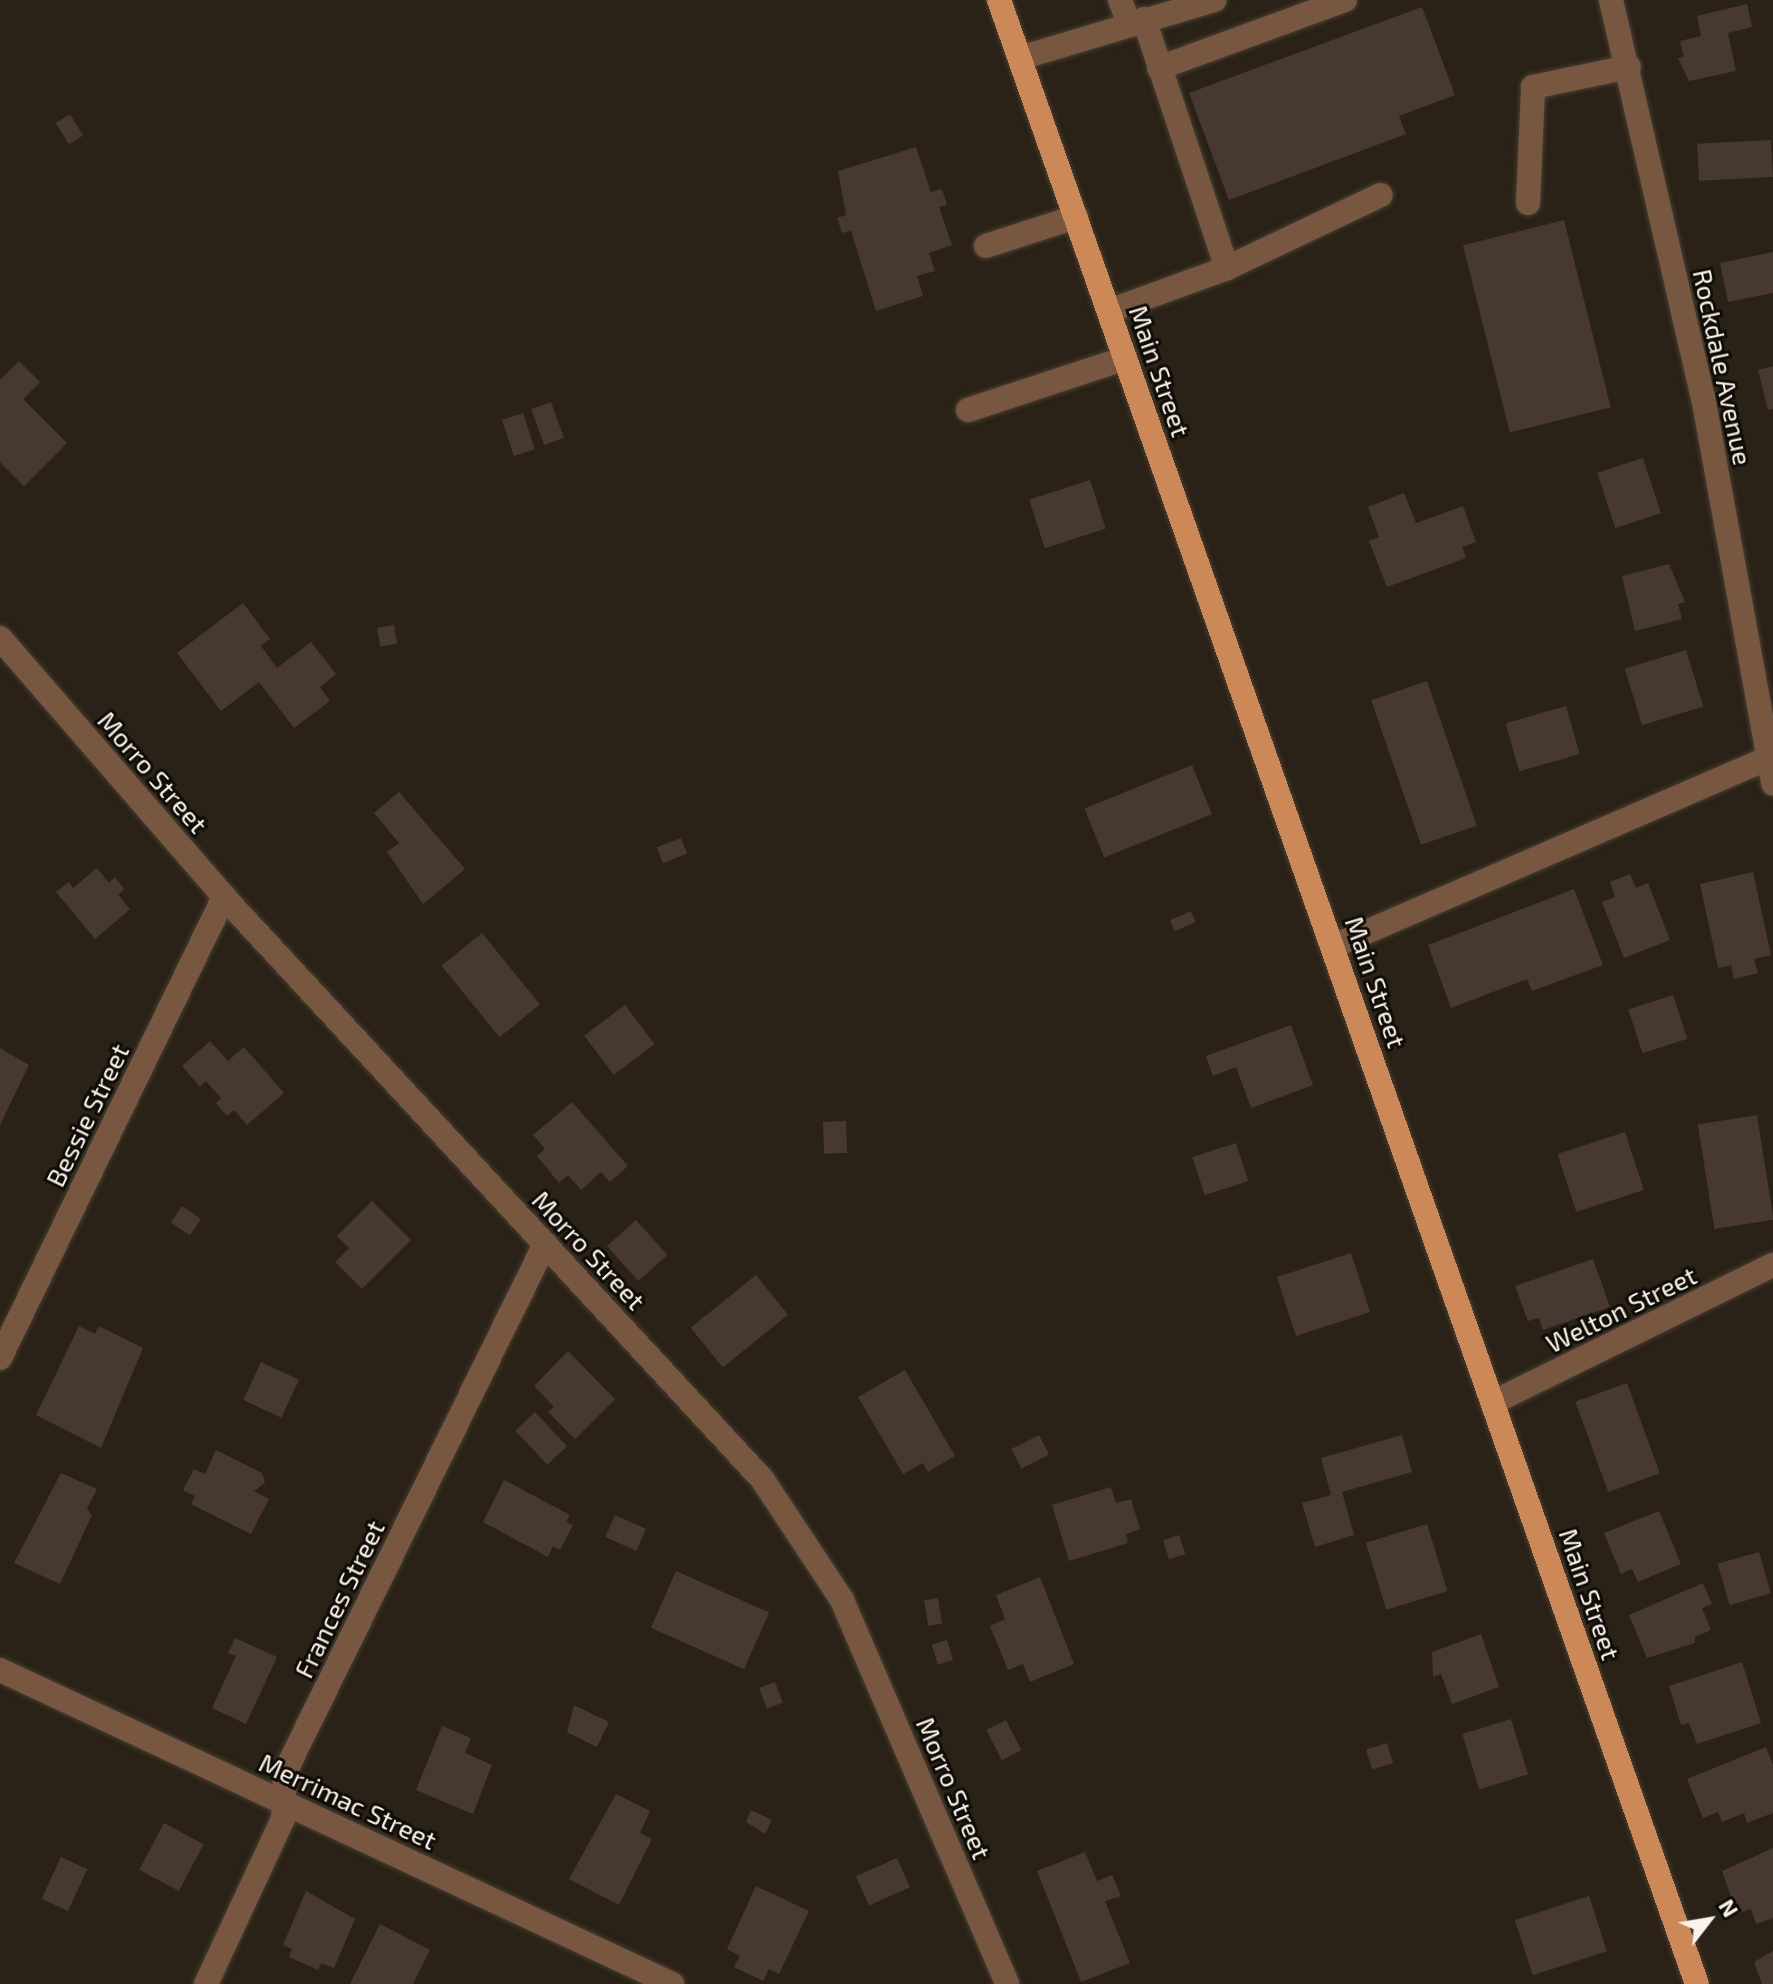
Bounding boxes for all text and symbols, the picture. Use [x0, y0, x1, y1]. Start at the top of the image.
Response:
street label: Rockdale Avenue [1687, 266, 1759, 468]
street label: Main Street [1123, 301, 1197, 441]
street label: Morro Street [92, 705, 214, 839]
street label: Main Street [1339, 912, 1413, 1052]
street label: Bessie Street [39, 1039, 135, 1191]
street label: Morro Street [526, 1184, 652, 1316]
street label: Welton Street [1541, 1259, 1701, 1359]
street label: Frances Street [287, 1515, 391, 1683]
street label: Main Street [1553, 1524, 1627, 1664]
street label: Morro Street [910, 1712, 998, 1864]
street label: Merrimac Street [254, 1746, 442, 1856]
north arrow [1669, 1880, 1749, 1960]
text: N [1714, 1894, 1745, 1921]

